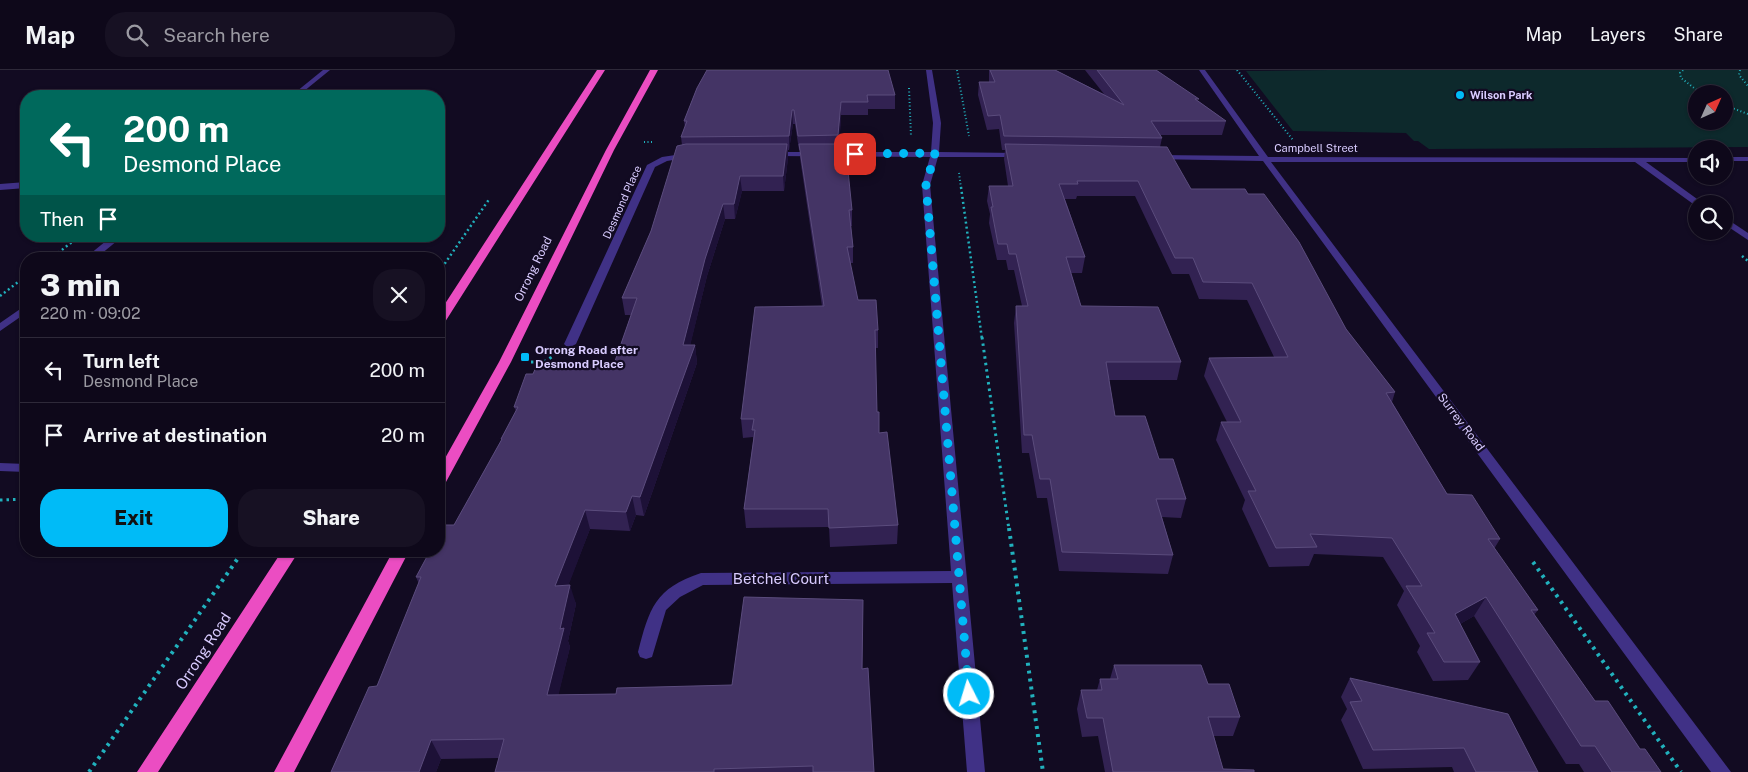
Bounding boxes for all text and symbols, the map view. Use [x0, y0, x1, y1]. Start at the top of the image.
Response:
search box [105, 12, 455, 57]
text: Map [25, 21, 75, 49]
icon: search [123, 21, 151, 49]
text: Search here [163, 24, 270, 46]
text: Map [1526, 24, 1562, 45]
text: Layers [1590, 24, 1646, 45]
text: Share [1674, 24, 1723, 45]
north arrow [1688, 85, 1732, 130]
map controls [1688, 85, 1733, 240]
marker: Wilson Park [1454, 89, 1466, 101]
place label: Wilson Park [1470, 89, 1533, 101]
text: 200 m [123, 109, 229, 150]
icon: left [40, 110, 105, 175]
pin [834, 133, 876, 175]
icon: arrive [841, 140, 869, 168]
button: sound [1688, 140, 1733, 185]
street label: Campbell Street [1274, 142, 1358, 154]
text: Desmond Place [123, 151, 282, 177]
street label: Desmond Place [600, 163, 644, 241]
button: search [1688, 195, 1733, 240]
icon: arrive [94, 205, 122, 233]
text: Then [40, 208, 84, 230]
street label: Orrong Road [511, 234, 555, 304]
text: 3 min [40, 267, 121, 303]
button: close [373, 269, 425, 321]
text: 220 m · 09:02 [40, 304, 141, 323]
place label: Orrong Road after Desmond Place [535, 343, 638, 371]
text: Turn left [83, 350, 160, 372]
marker: Orrong Road after Desmond Place [519, 351, 531, 363]
icon: left [40, 356, 68, 384]
text: 200 m [369, 359, 425, 381]
text: Desmond Place [83, 372, 198, 391]
street label: Surrey Road [1435, 390, 1487, 454]
icon: arrive [40, 421, 68, 449]
text: Arrive at destination [83, 424, 267, 446]
text: 20 m [381, 424, 425, 446]
button: Exit [40, 489, 228, 547]
button: Share [238, 489, 425, 547]
street label: Betchel Court [733, 570, 829, 587]
street label: Orrong Road [172, 609, 234, 693]
position arrow [942, 667, 994, 719]

